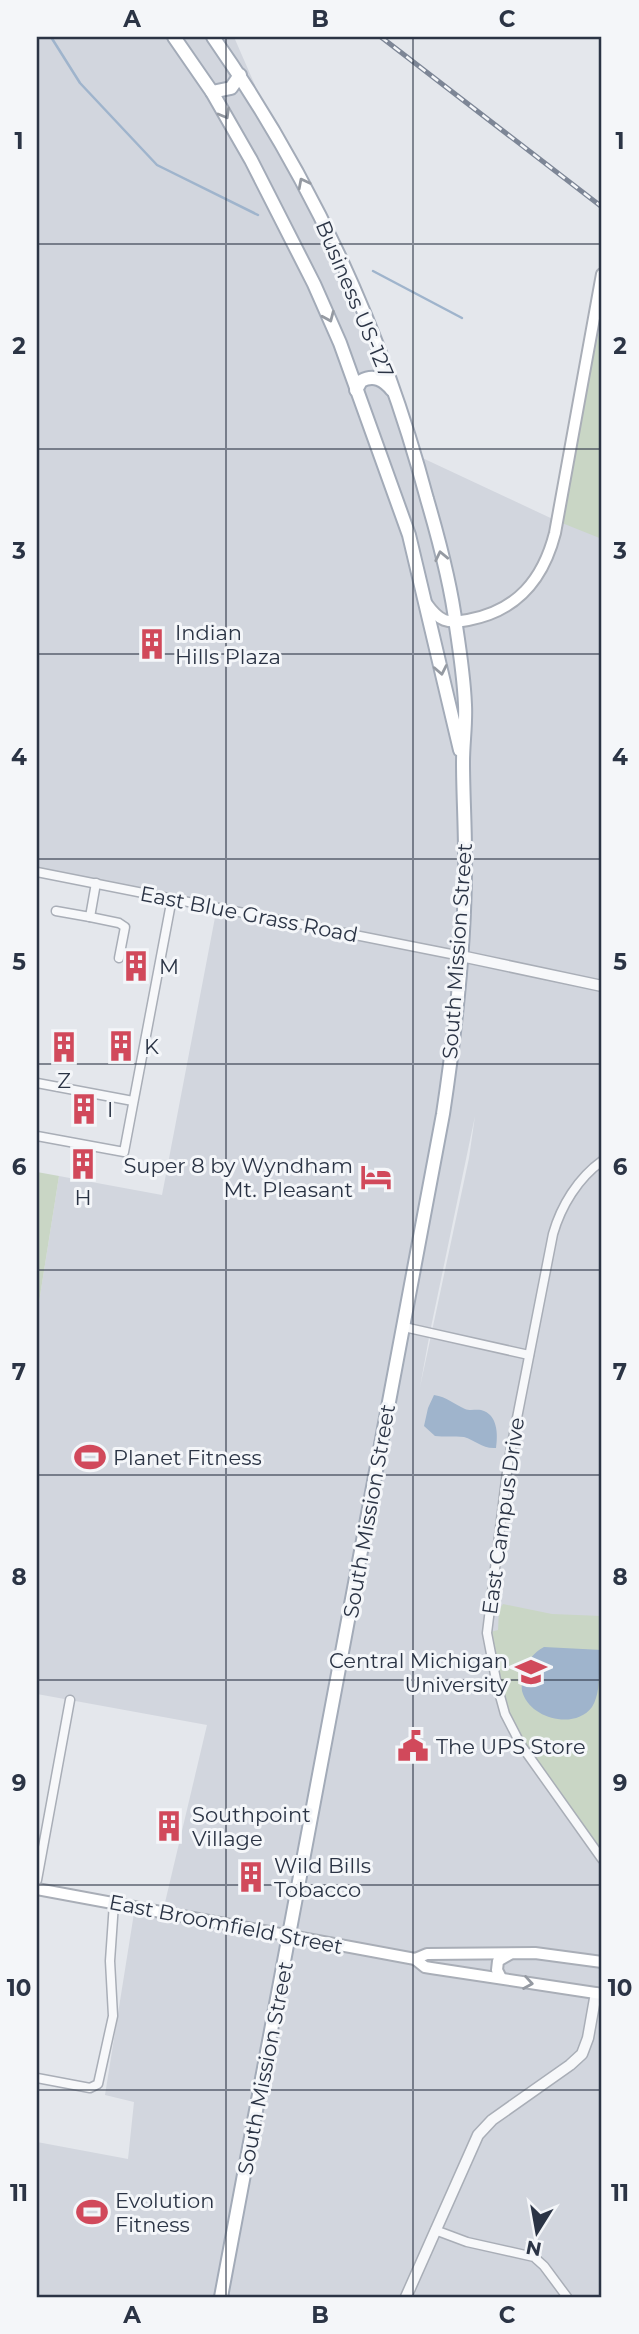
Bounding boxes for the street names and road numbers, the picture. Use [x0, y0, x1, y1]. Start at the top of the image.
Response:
street label: Business US-127 [311, 217, 399, 381]
street label: South Mission Street [437, 842, 477, 1060]
street label: East Blue Grass Road [138, 881, 360, 947]
street label: South Mission Street [338, 1402, 400, 1620]
street label: East Campus Drive [477, 1416, 529, 1616]
street label: East Broomfield Street [107, 1889, 345, 1959]
street label: South Mission Street [232, 1959, 298, 2177]

